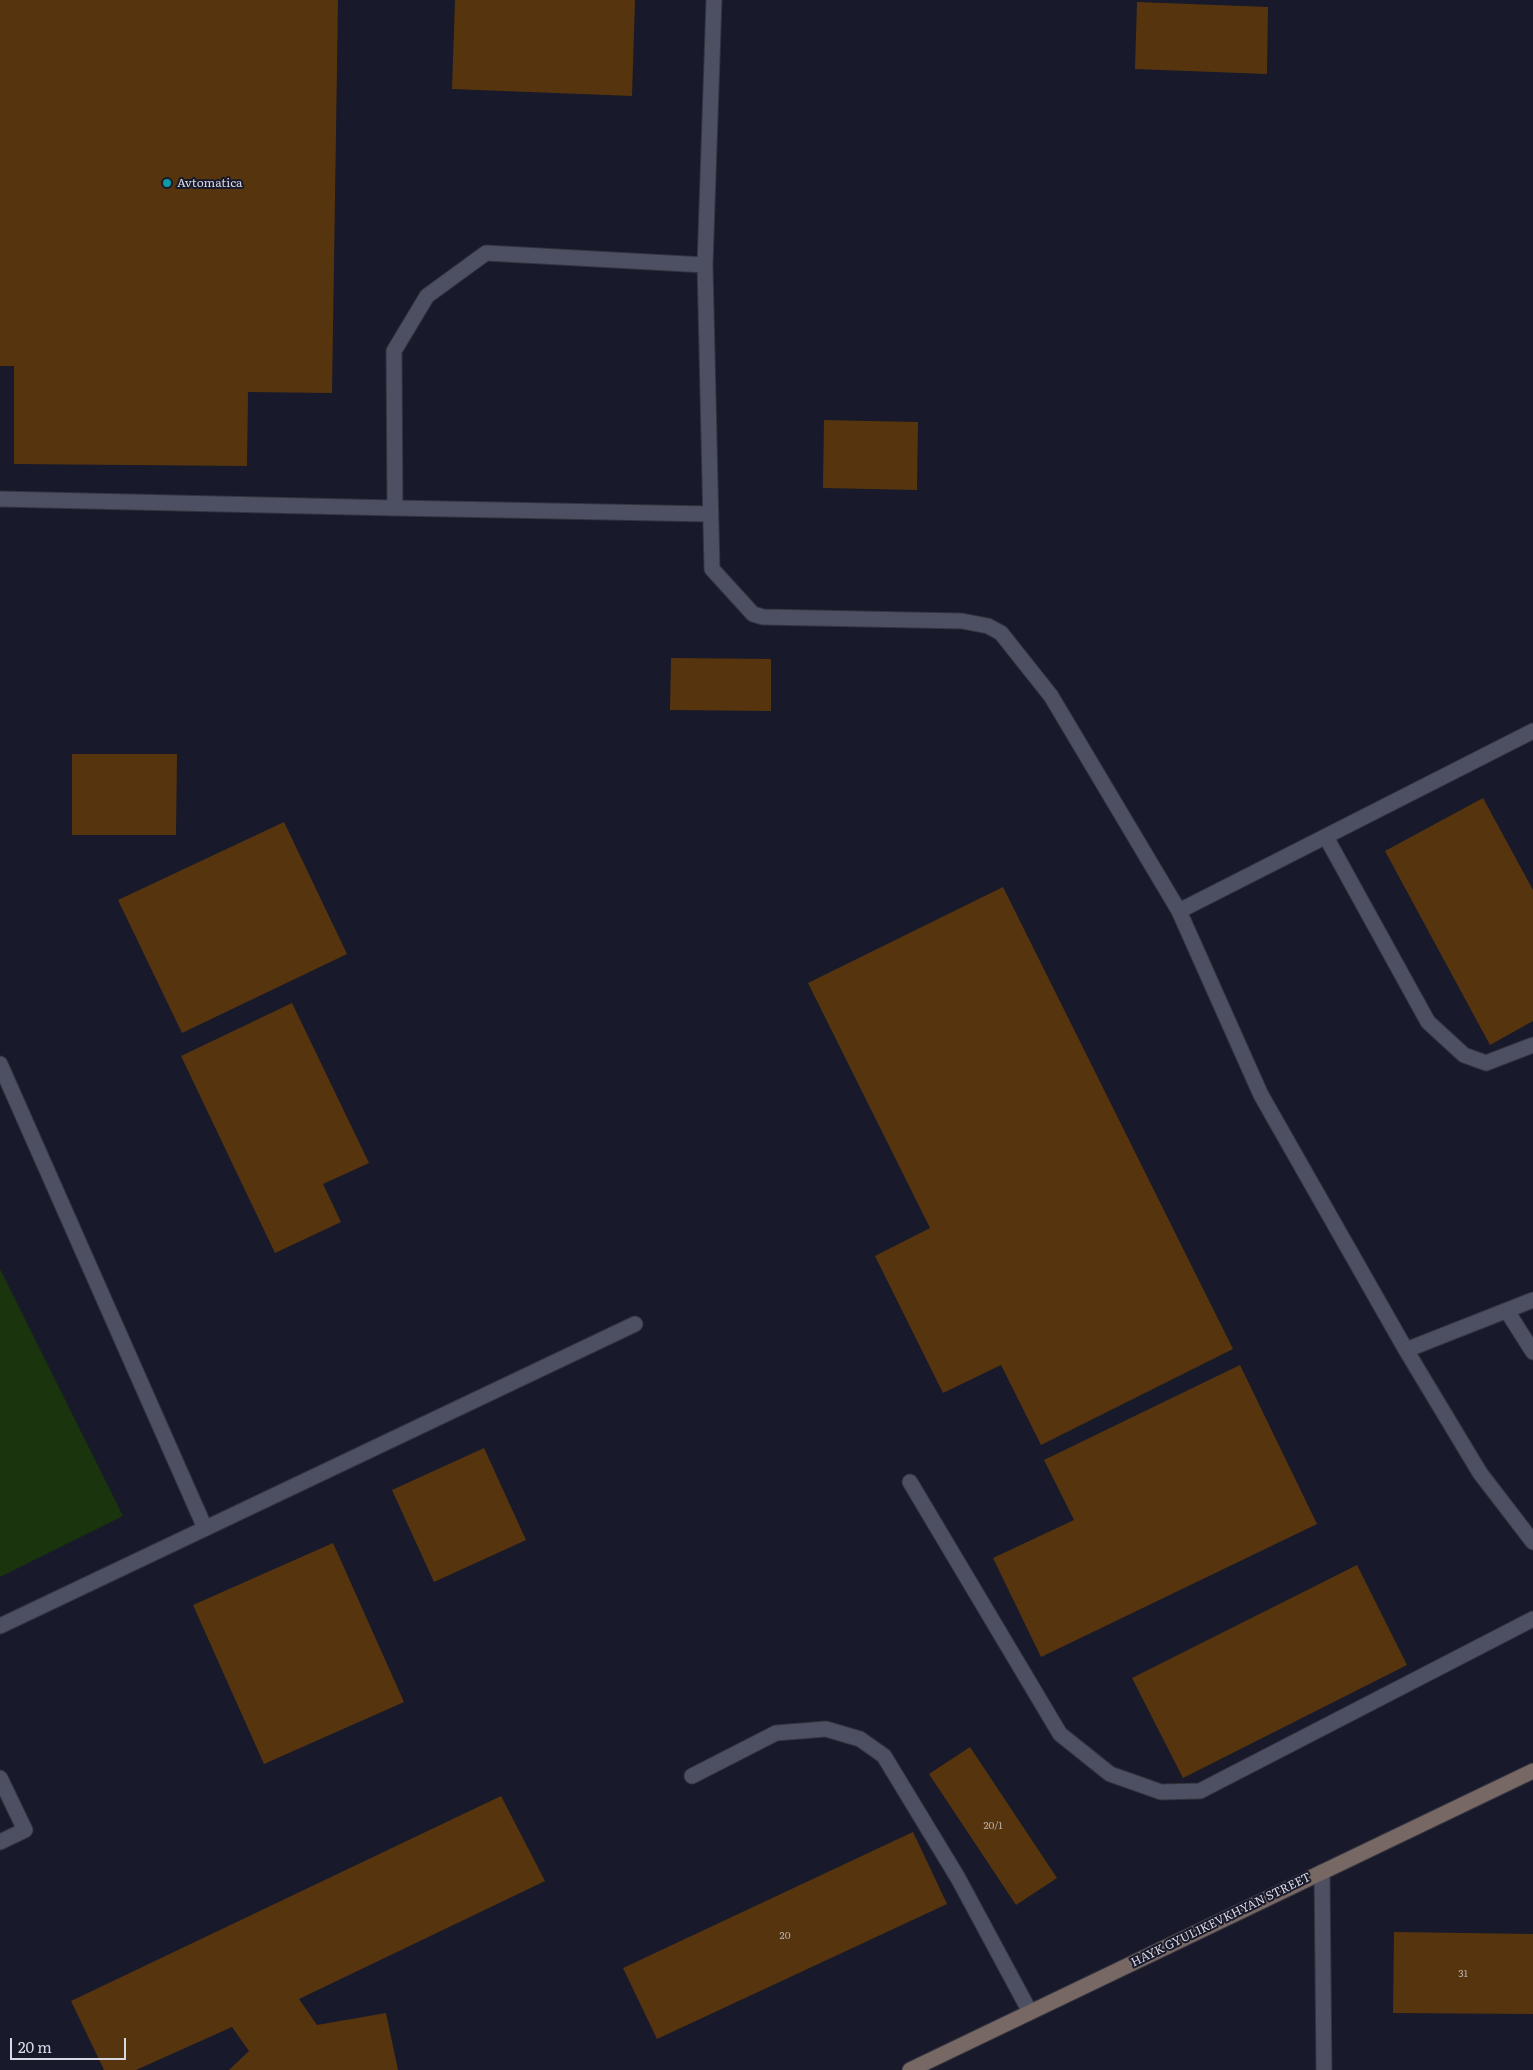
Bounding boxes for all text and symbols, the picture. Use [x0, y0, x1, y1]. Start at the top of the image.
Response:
place label: Avtomatica [177, 176, 243, 190]
marker: Avtomatica [161, 177, 173, 189]
house number: 20/1 [983, 1820, 1003, 1832]
street label: HAYK GYULIKEVKHYAN STREET [1129, 1870, 1313, 1970]
house number: 20 [780, 1930, 790, 1942]
house number: 31 [1458, 1968, 1468, 1980]
scale bar [12, 2028, 129, 2060]
text: 20 m [18, 2035, 52, 2058]

